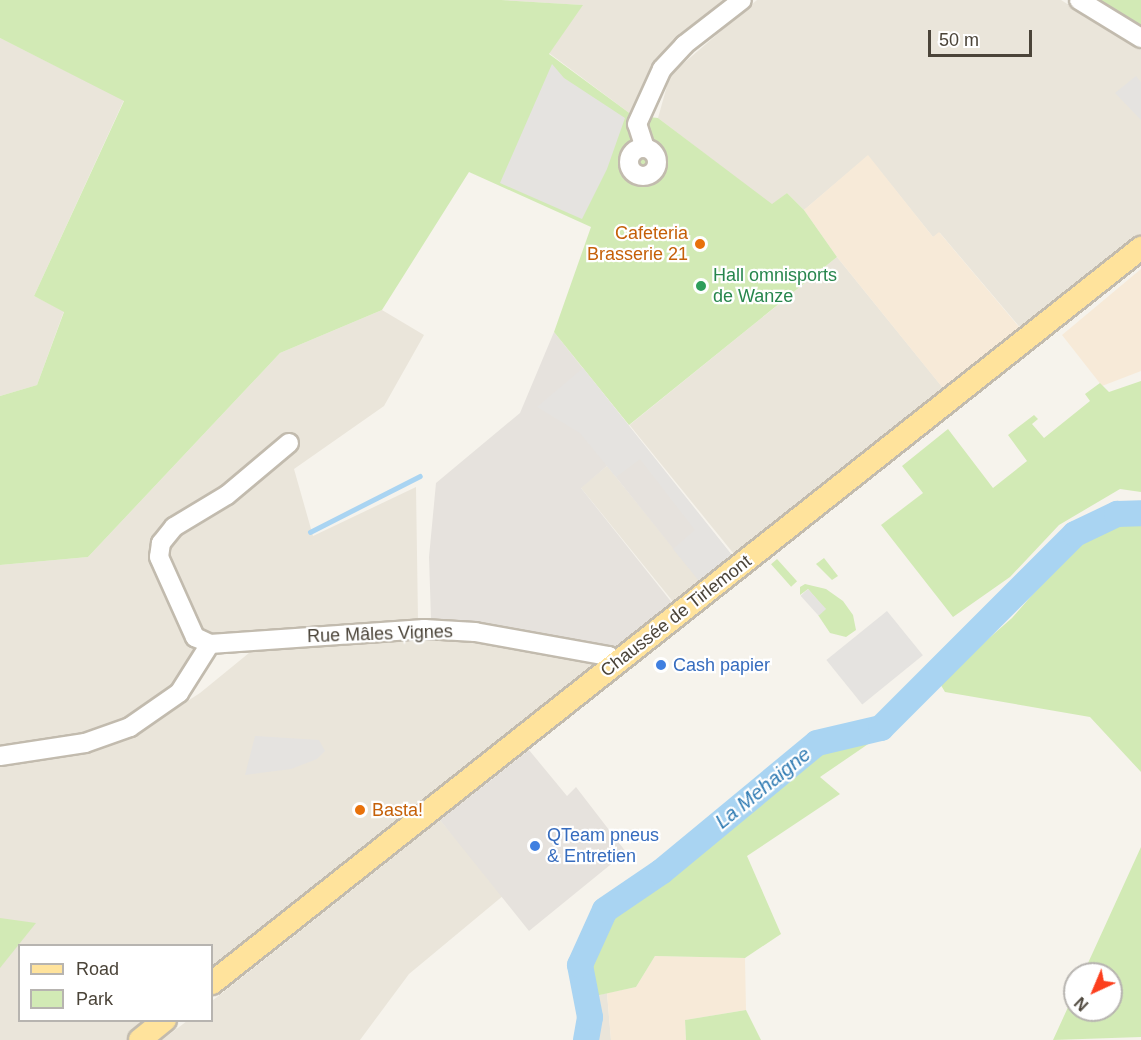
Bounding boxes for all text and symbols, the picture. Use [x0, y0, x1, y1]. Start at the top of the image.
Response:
scale bar [931, 18, 1034, 56]
text: 50 m [939, 30, 979, 50]
place label: Cafeteria Brasserie 21 [587, 223, 688, 266]
marker: Cafeteria Brasserie 21 [693, 237, 707, 251]
place label: Hall omnisports de Wanze [713, 265, 837, 308]
marker: Hall omnisports de Wanze [694, 279, 708, 293]
street label: Chaussée de Tirlemont [596, 550, 756, 682]
street label: Rue Mâles Vignes [307, 621, 453, 647]
place label: Cash papier [673, 654, 770, 676]
marker: Cash papier [654, 658, 668, 672]
water label: La Mehaigne [711, 742, 815, 834]
place label: Basta! [372, 799, 423, 821]
marker: Basta! [353, 803, 367, 817]
place label: QTeam pneus & Entretien [547, 825, 659, 868]
marker: QTeam pneus & Entretien [528, 839, 542, 853]
legend [18, 944, 213, 1022]
text: Road [76, 959, 119, 979]
north arrow [1063, 962, 1123, 1022]
text: Park [76, 989, 113, 1009]
text: N [1071, 994, 1092, 1014]

